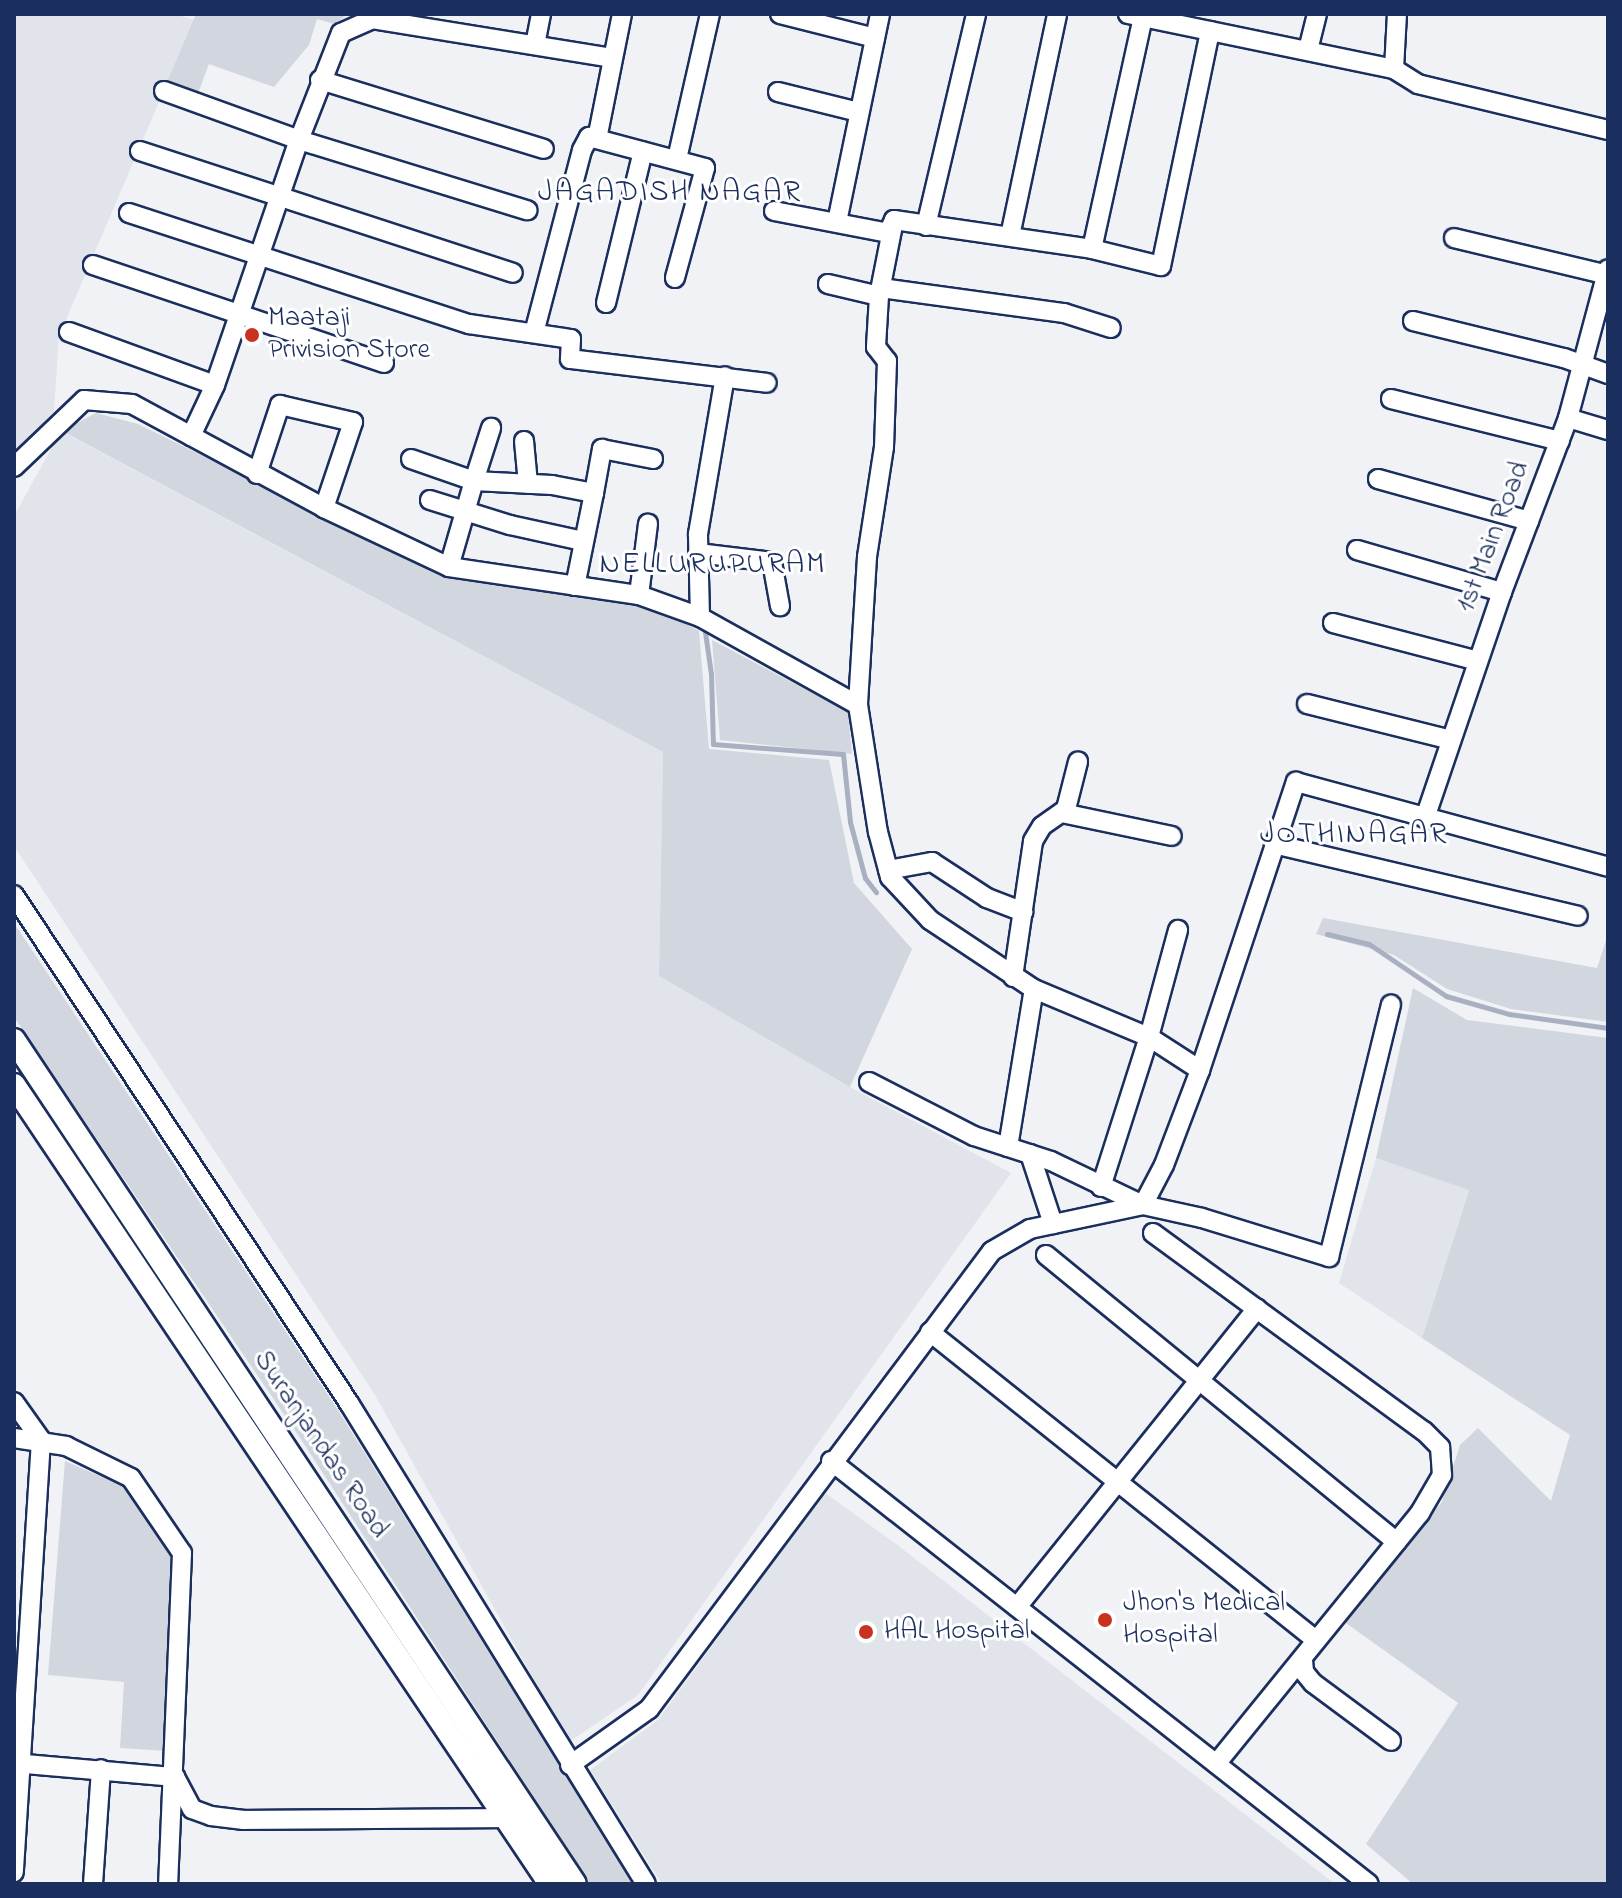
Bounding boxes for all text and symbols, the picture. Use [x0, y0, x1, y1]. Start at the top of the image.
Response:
district label: JAGADISH NAGAR [538, 175, 802, 211]
place label: Maataji Privision Store [268, 302, 430, 368]
marker: Maataji Privision Store [243, 326, 261, 344]
street label: 1st Main Road [1450, 457, 1538, 617]
district label: NELLURUPURAM [600, 547, 826, 583]
district label: JOTHINAGAR [1260, 817, 1448, 853]
street label: Suranjandas Road [245, 1345, 395, 1545]
place label: Jhon's Medical Hospital [1123, 1587, 1285, 1653]
marker: Jhon's Medical Hospital [1094, 1609, 1116, 1631]
place label: HAL Hospital [884, 1615, 1029, 1649]
marker: HAL Hospital [855, 1621, 877, 1643]

